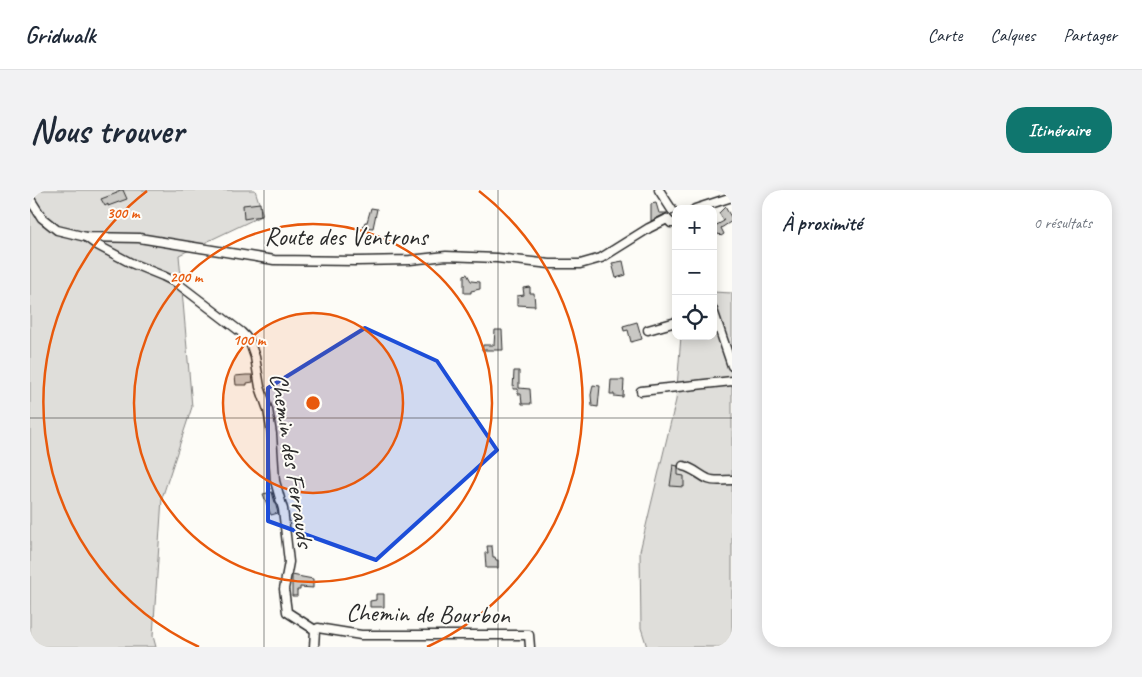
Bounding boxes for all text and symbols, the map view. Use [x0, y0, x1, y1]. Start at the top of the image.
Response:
text: Gridwalk [25, 20, 95, 50]
text: Carte [928, 24, 962, 46]
text: Calques [990, 24, 1035, 46]
text: Partager [1063, 24, 1117, 46]
button: Itinéraire [1006, 107, 1112, 153]
text: Nous trouver [30, 108, 184, 153]
text: 300 m [107, 204, 141, 223]
map controls [672, 205, 717, 340]
button: + [672, 205, 717, 250]
text: À proximité [782, 210, 862, 236]
text: 0 résultats [1033, 213, 1092, 233]
street label: Route des Ventrons [265, 221, 430, 253]
button: − [672, 250, 717, 295]
text: 200 m [170, 268, 204, 287]
button: locate [672, 295, 717, 340]
text: 100 m [233, 331, 267, 350]
street label: Chemin des Ferrauds [262, 371, 322, 552]
centre of rings [304, 394, 322, 412]
street label: Chemin de Bourbon [346, 597, 511, 631]

